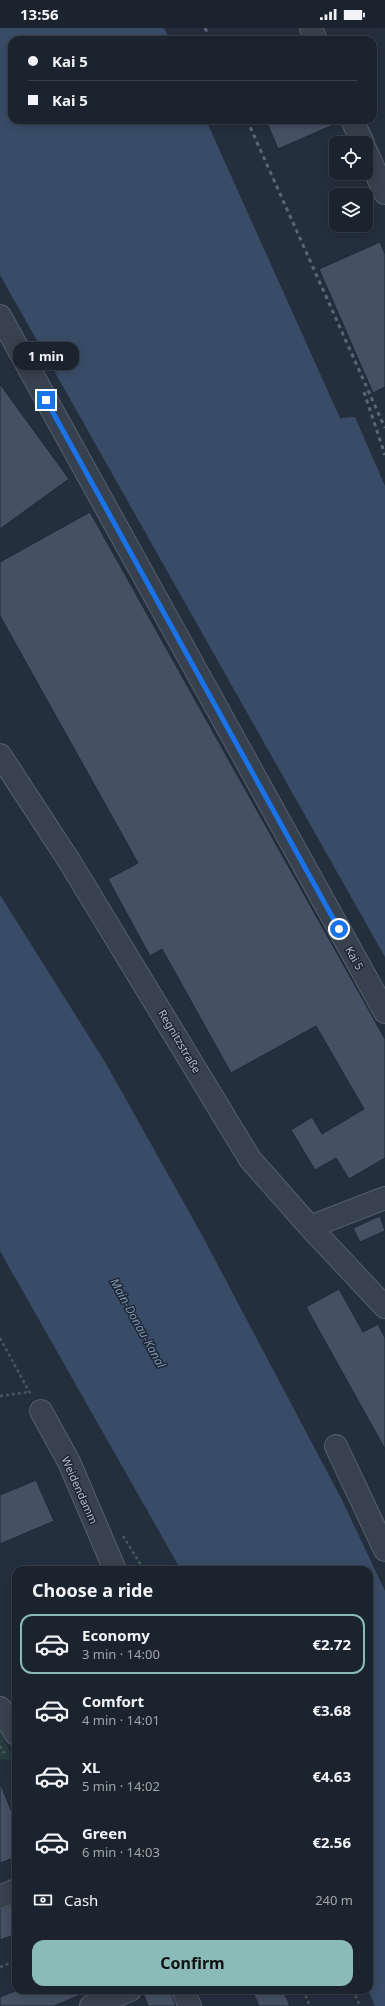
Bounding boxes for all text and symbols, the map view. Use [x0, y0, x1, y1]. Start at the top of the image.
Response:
text: 13:56 [20, 4, 59, 24]
text: Kai 5 [52, 51, 88, 71]
text: Kai 5 [52, 90, 88, 110]
map controls [329, 136, 373, 232]
button: locate [329, 136, 373, 180]
button: layers [329, 188, 373, 232]
callout: 1 min [13, 342, 79, 370]
text: 1 min [28, 347, 64, 365]
route end [37, 391, 55, 409]
route start [330, 920, 348, 938]
street label: Kai 5 [342, 943, 368, 973]
street label: Regnitzstraße [155, 1007, 205, 1075]
water label: Main-Donau-Kanal [106, 1275, 170, 1372]
street label: Weidendamm [58, 1454, 102, 1526]
text: Choose a ride [32, 1578, 153, 1602]
text: Economy [82, 1625, 150, 1645]
icon: car [34, 1626, 70, 1662]
text: €2.72 [312, 1634, 351, 1654]
text: 3 min · 14:00 [82, 1645, 160, 1663]
text: Comfort [82, 1691, 144, 1711]
icon: car [34, 1692, 70, 1728]
text: €3.68 [312, 1700, 351, 1720]
text: 4 min · 14:01 [82, 1711, 160, 1729]
text: XL [82, 1757, 100, 1777]
icon: car [34, 1758, 70, 1794]
text: €4.63 [312, 1766, 351, 1786]
text: 5 min · 14:02 [82, 1777, 160, 1795]
text: Green [82, 1823, 127, 1843]
icon: car [34, 1824, 70, 1860]
text: €2.56 [312, 1832, 351, 1852]
text: 6 min · 14:03 [82, 1843, 160, 1861]
icon: cash [32, 1889, 54, 1911]
text: Cash [64, 1890, 98, 1910]
text: 240 m [315, 1891, 353, 1909]
button: Confirm [32, 1940, 353, 1986]

